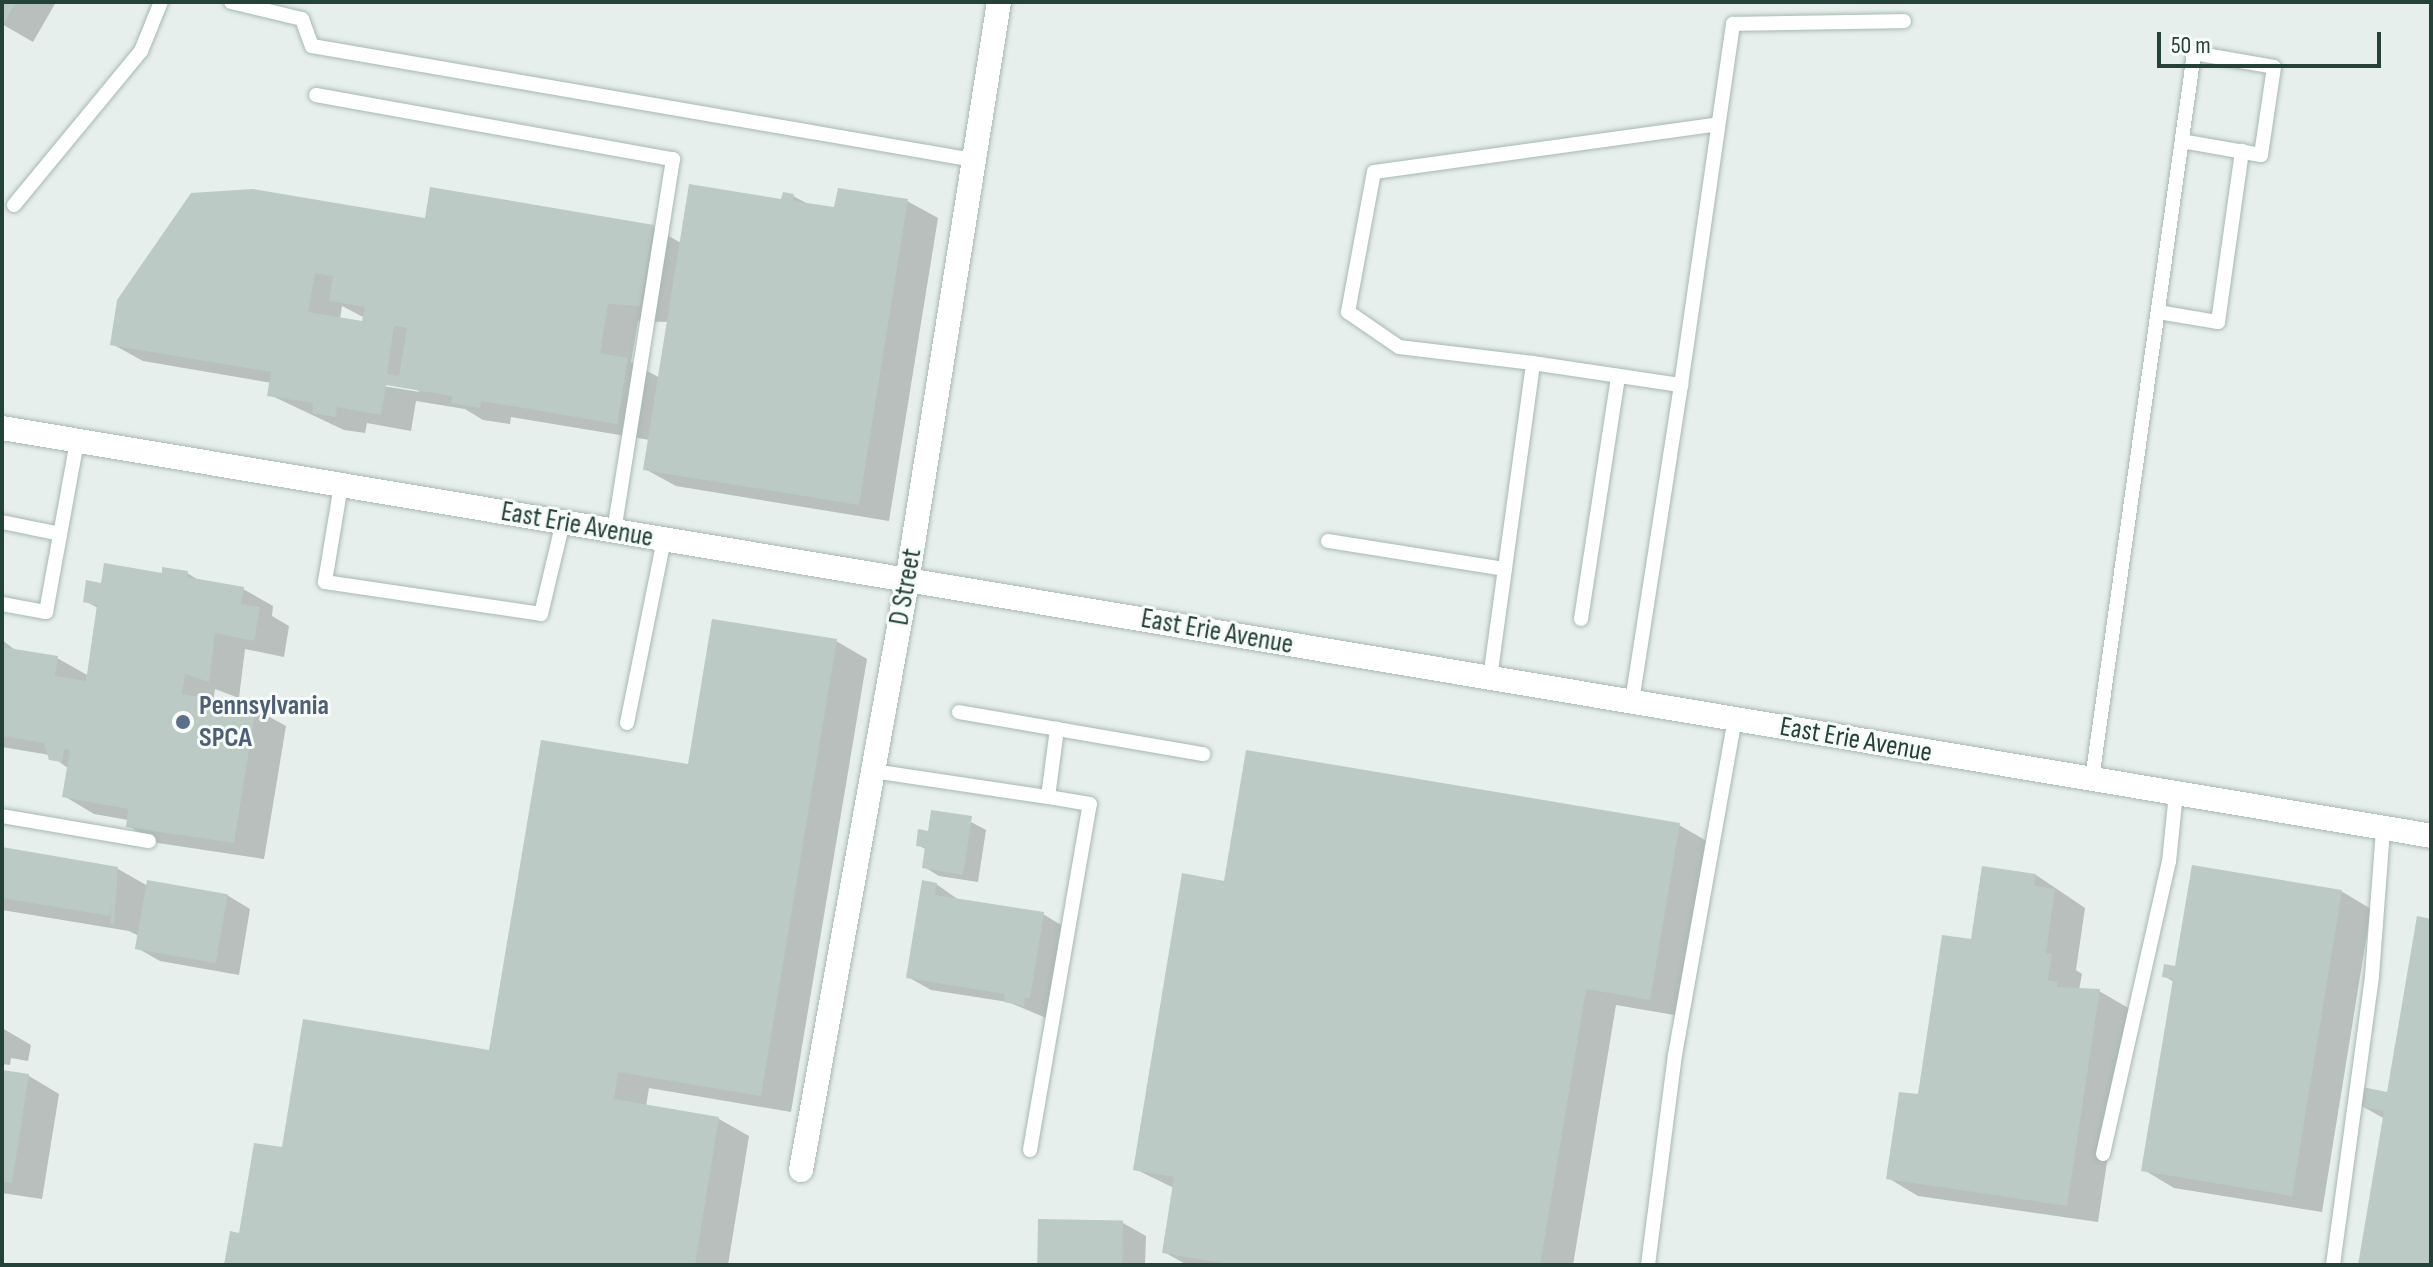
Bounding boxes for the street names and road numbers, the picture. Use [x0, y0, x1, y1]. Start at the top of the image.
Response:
street label: East Erie Avenue [498, 495, 656, 555]
street label: D Street [883, 546, 929, 628]
street label: East Erie Avenue [1138, 602, 1296, 662]
street label: East Erie Avenue [1777, 710, 1935, 770]

